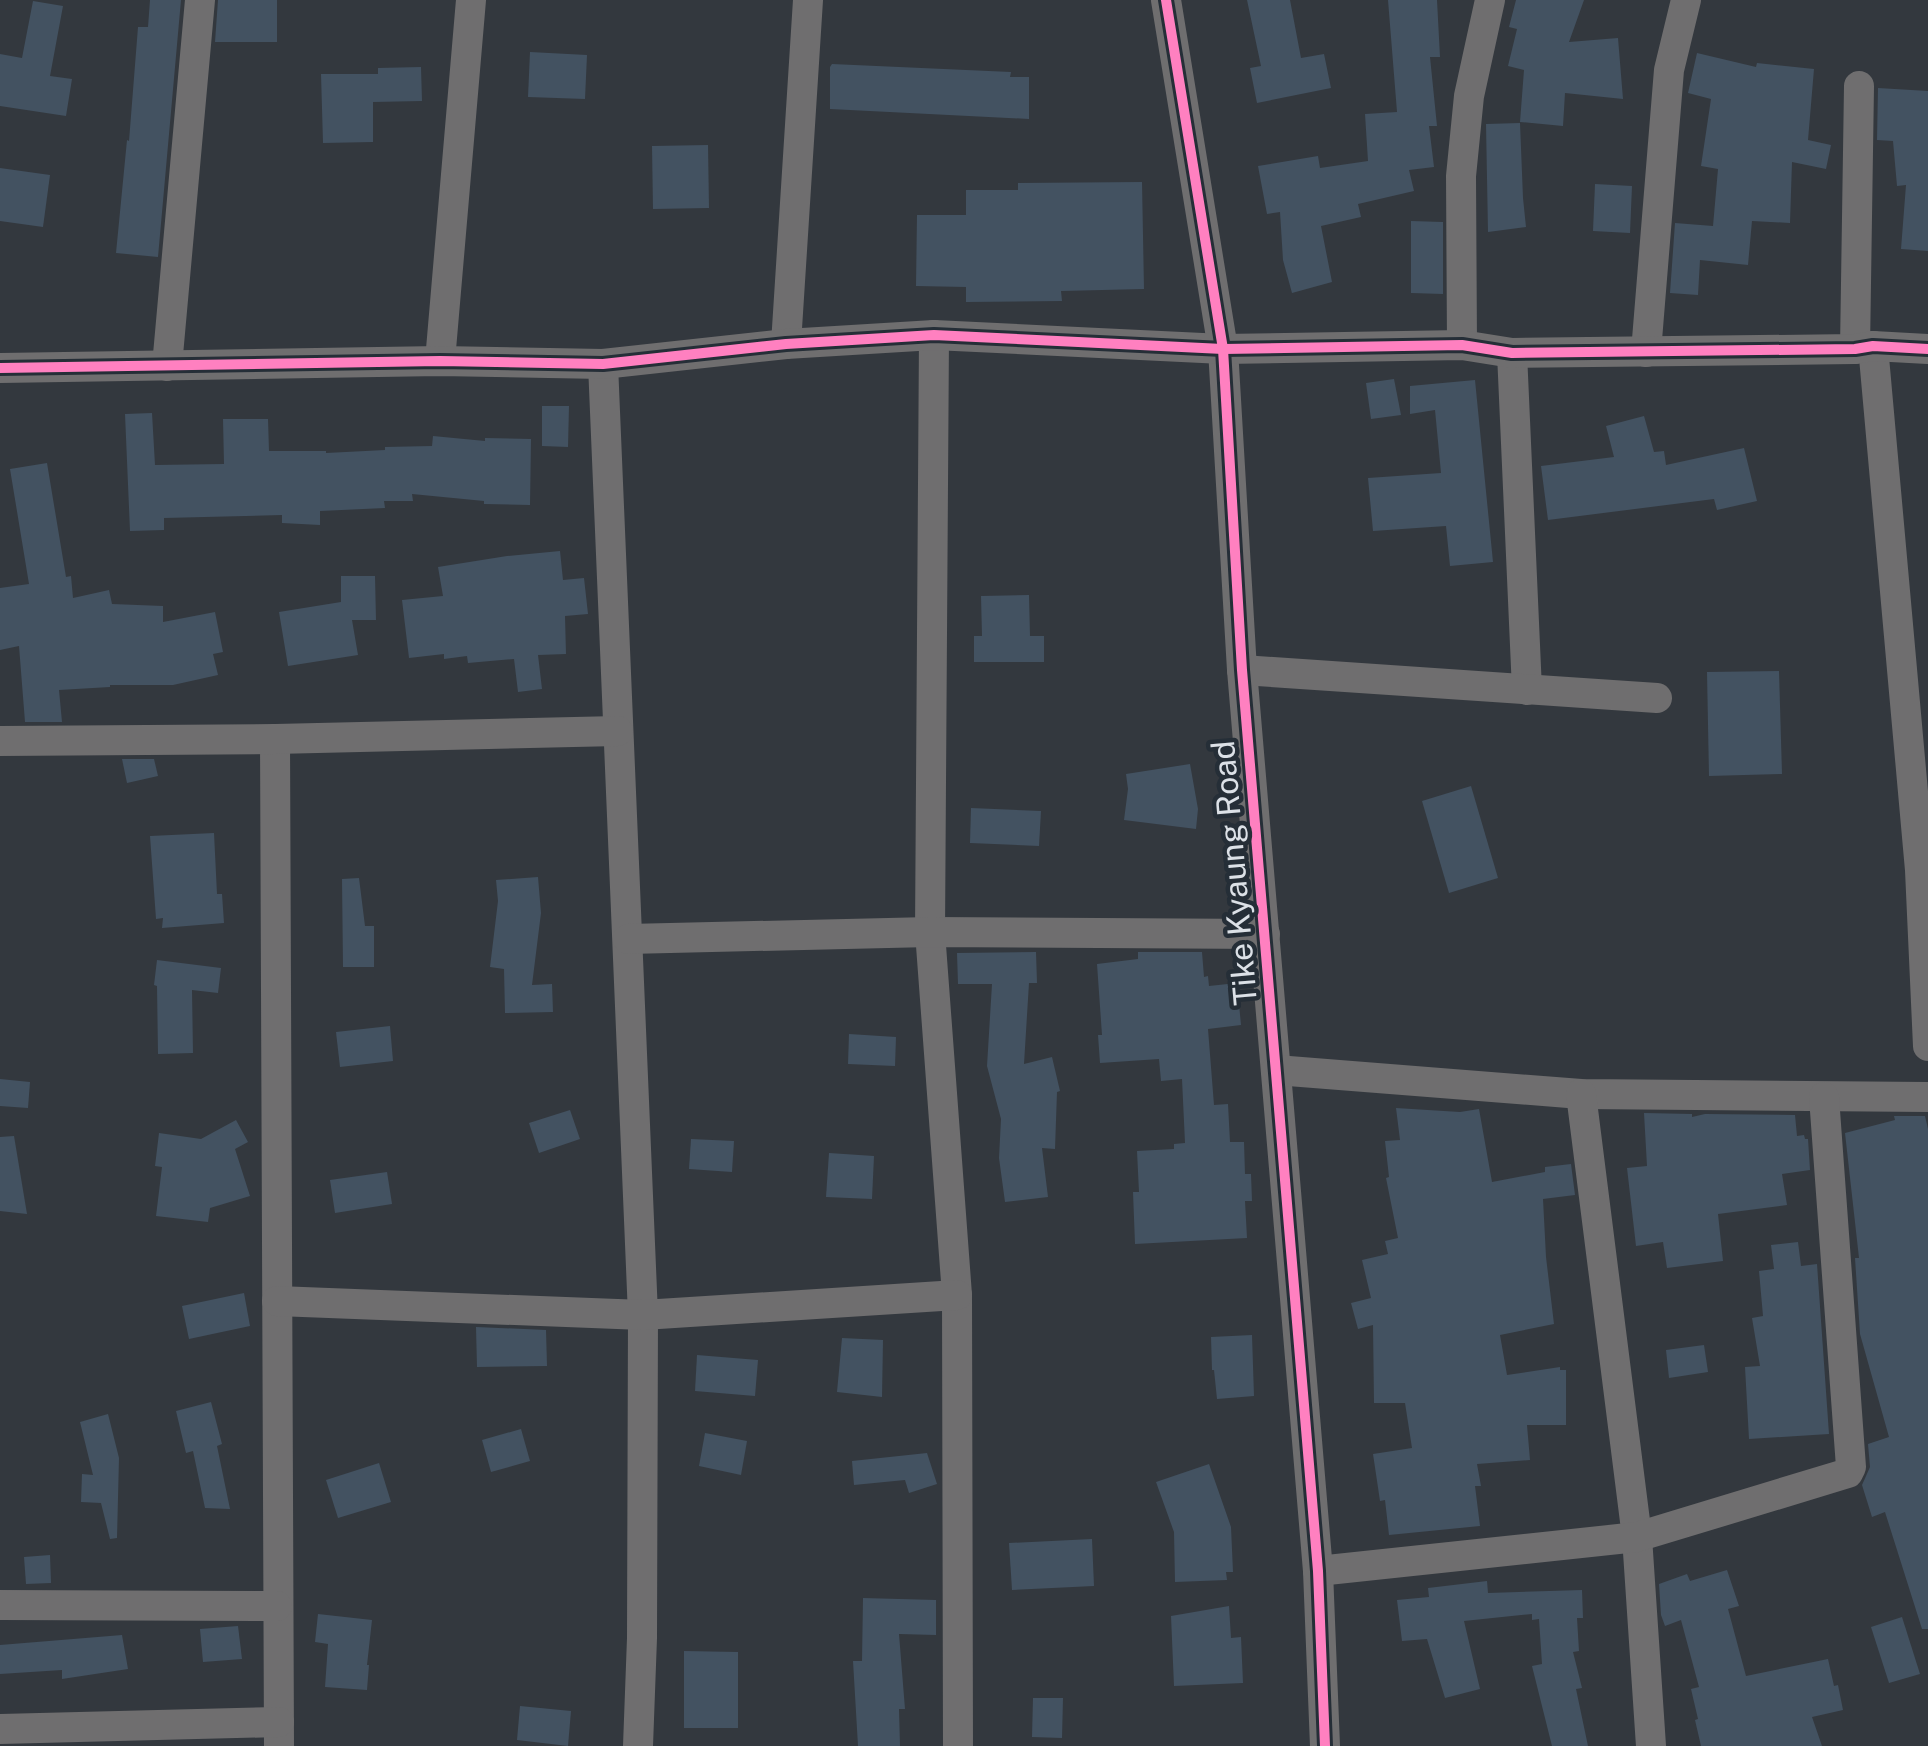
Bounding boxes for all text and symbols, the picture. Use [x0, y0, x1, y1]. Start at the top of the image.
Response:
street label: Tike Kyaung Road [1204, 739, 1264, 1007]

